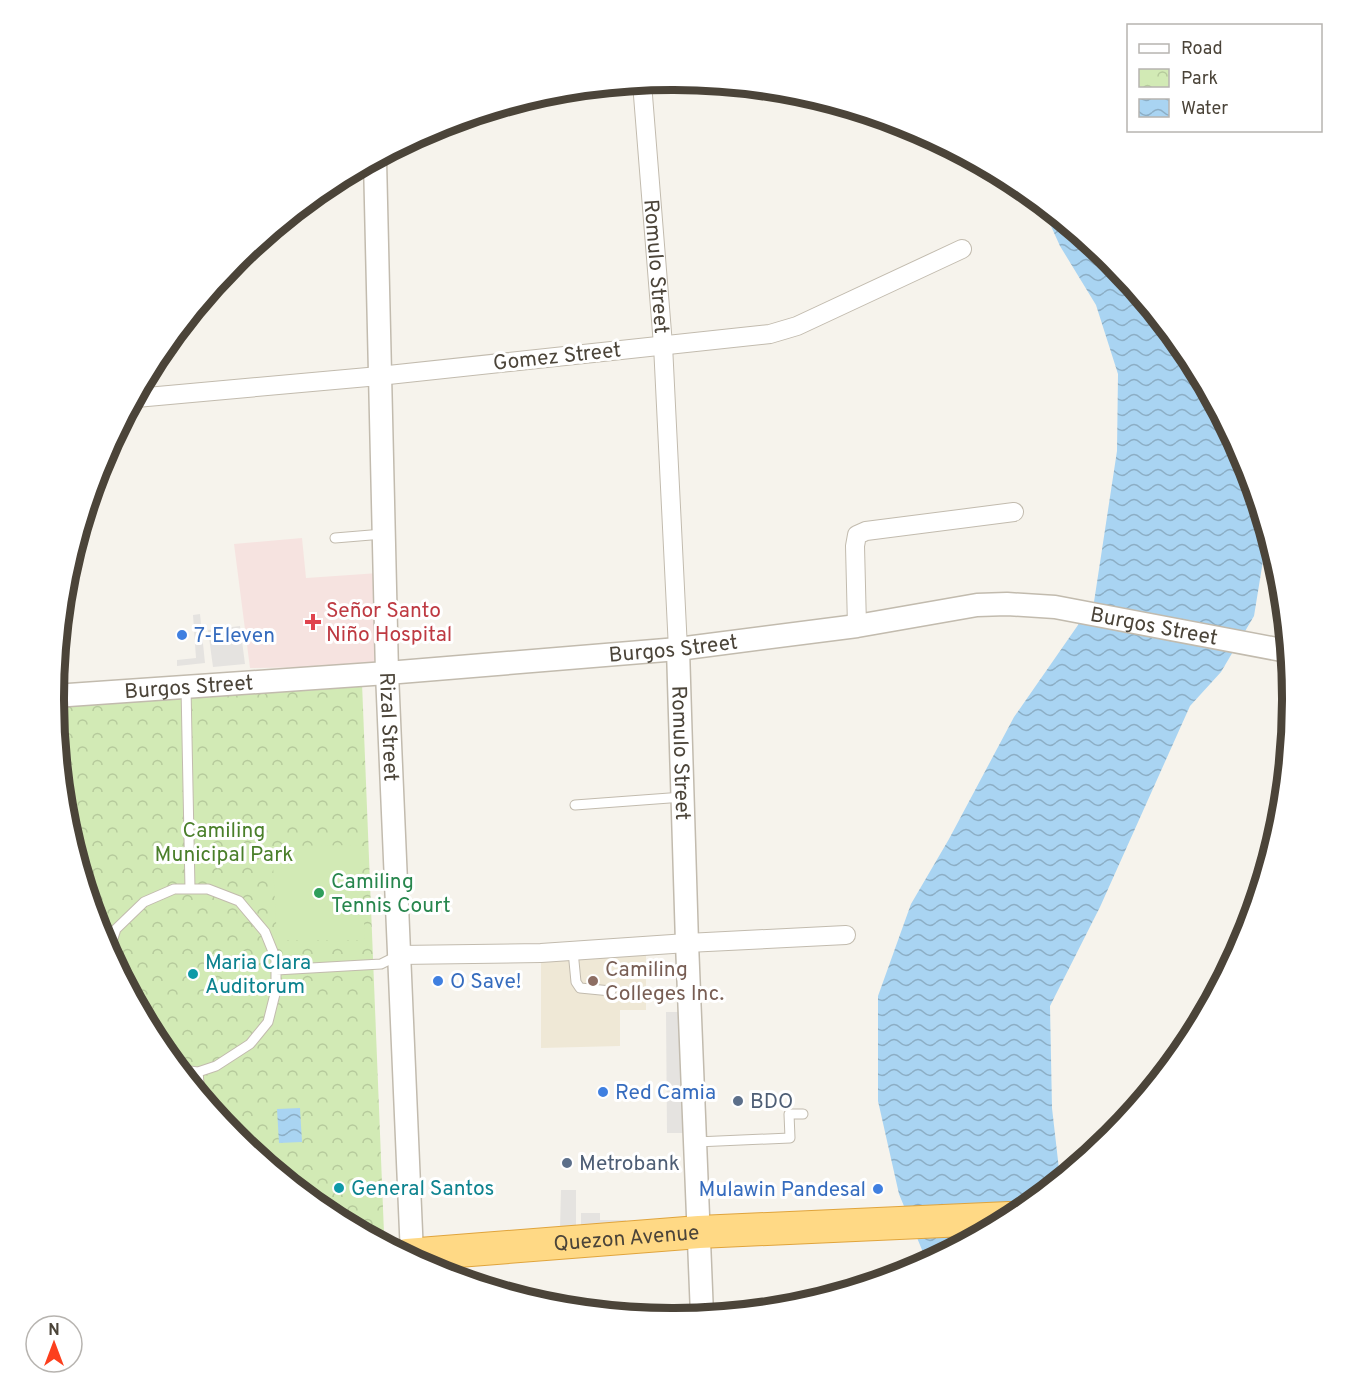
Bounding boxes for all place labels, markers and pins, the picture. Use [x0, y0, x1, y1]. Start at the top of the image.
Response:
place label: Señor Santo Niño Hospital [326, 598, 452, 649]
marker: Señor Santo Niño Hospital [304, 613, 322, 631]
place label: 7-Eleven [194, 623, 275, 650]
marker: 7-Eleven [175, 628, 189, 642]
place label: Camiling Tennis Court [331, 869, 451, 920]
marker: Camiling Tennis Court [312, 886, 326, 900]
place label: Maria Clara Auditorum [205, 950, 311, 1001]
place label: Camiling Colleges Inc. [605, 957, 724, 1008]
marker: Maria Clara Auditorum [186, 967, 200, 981]
place label: O Save! [450, 969, 522, 996]
marker: O Save! [431, 974, 445, 988]
marker: Camiling Colleges Inc. [586, 974, 600, 988]
place label: Red Camia [615, 1080, 716, 1107]
marker: Red Camia [596, 1085, 610, 1099]
place label: BDO [750, 1089, 793, 1116]
marker: BDO [731, 1094, 745, 1108]
place label: Metrobank [579, 1151, 680, 1178]
marker: Metrobank [560, 1156, 574, 1170]
place label: General Santos [351, 1176, 494, 1203]
place label: Mulawin Pandesal [699, 1177, 866, 1204]
marker: General Santos [332, 1181, 346, 1195]
marker: Mulawin Pandesal [871, 1182, 885, 1196]

